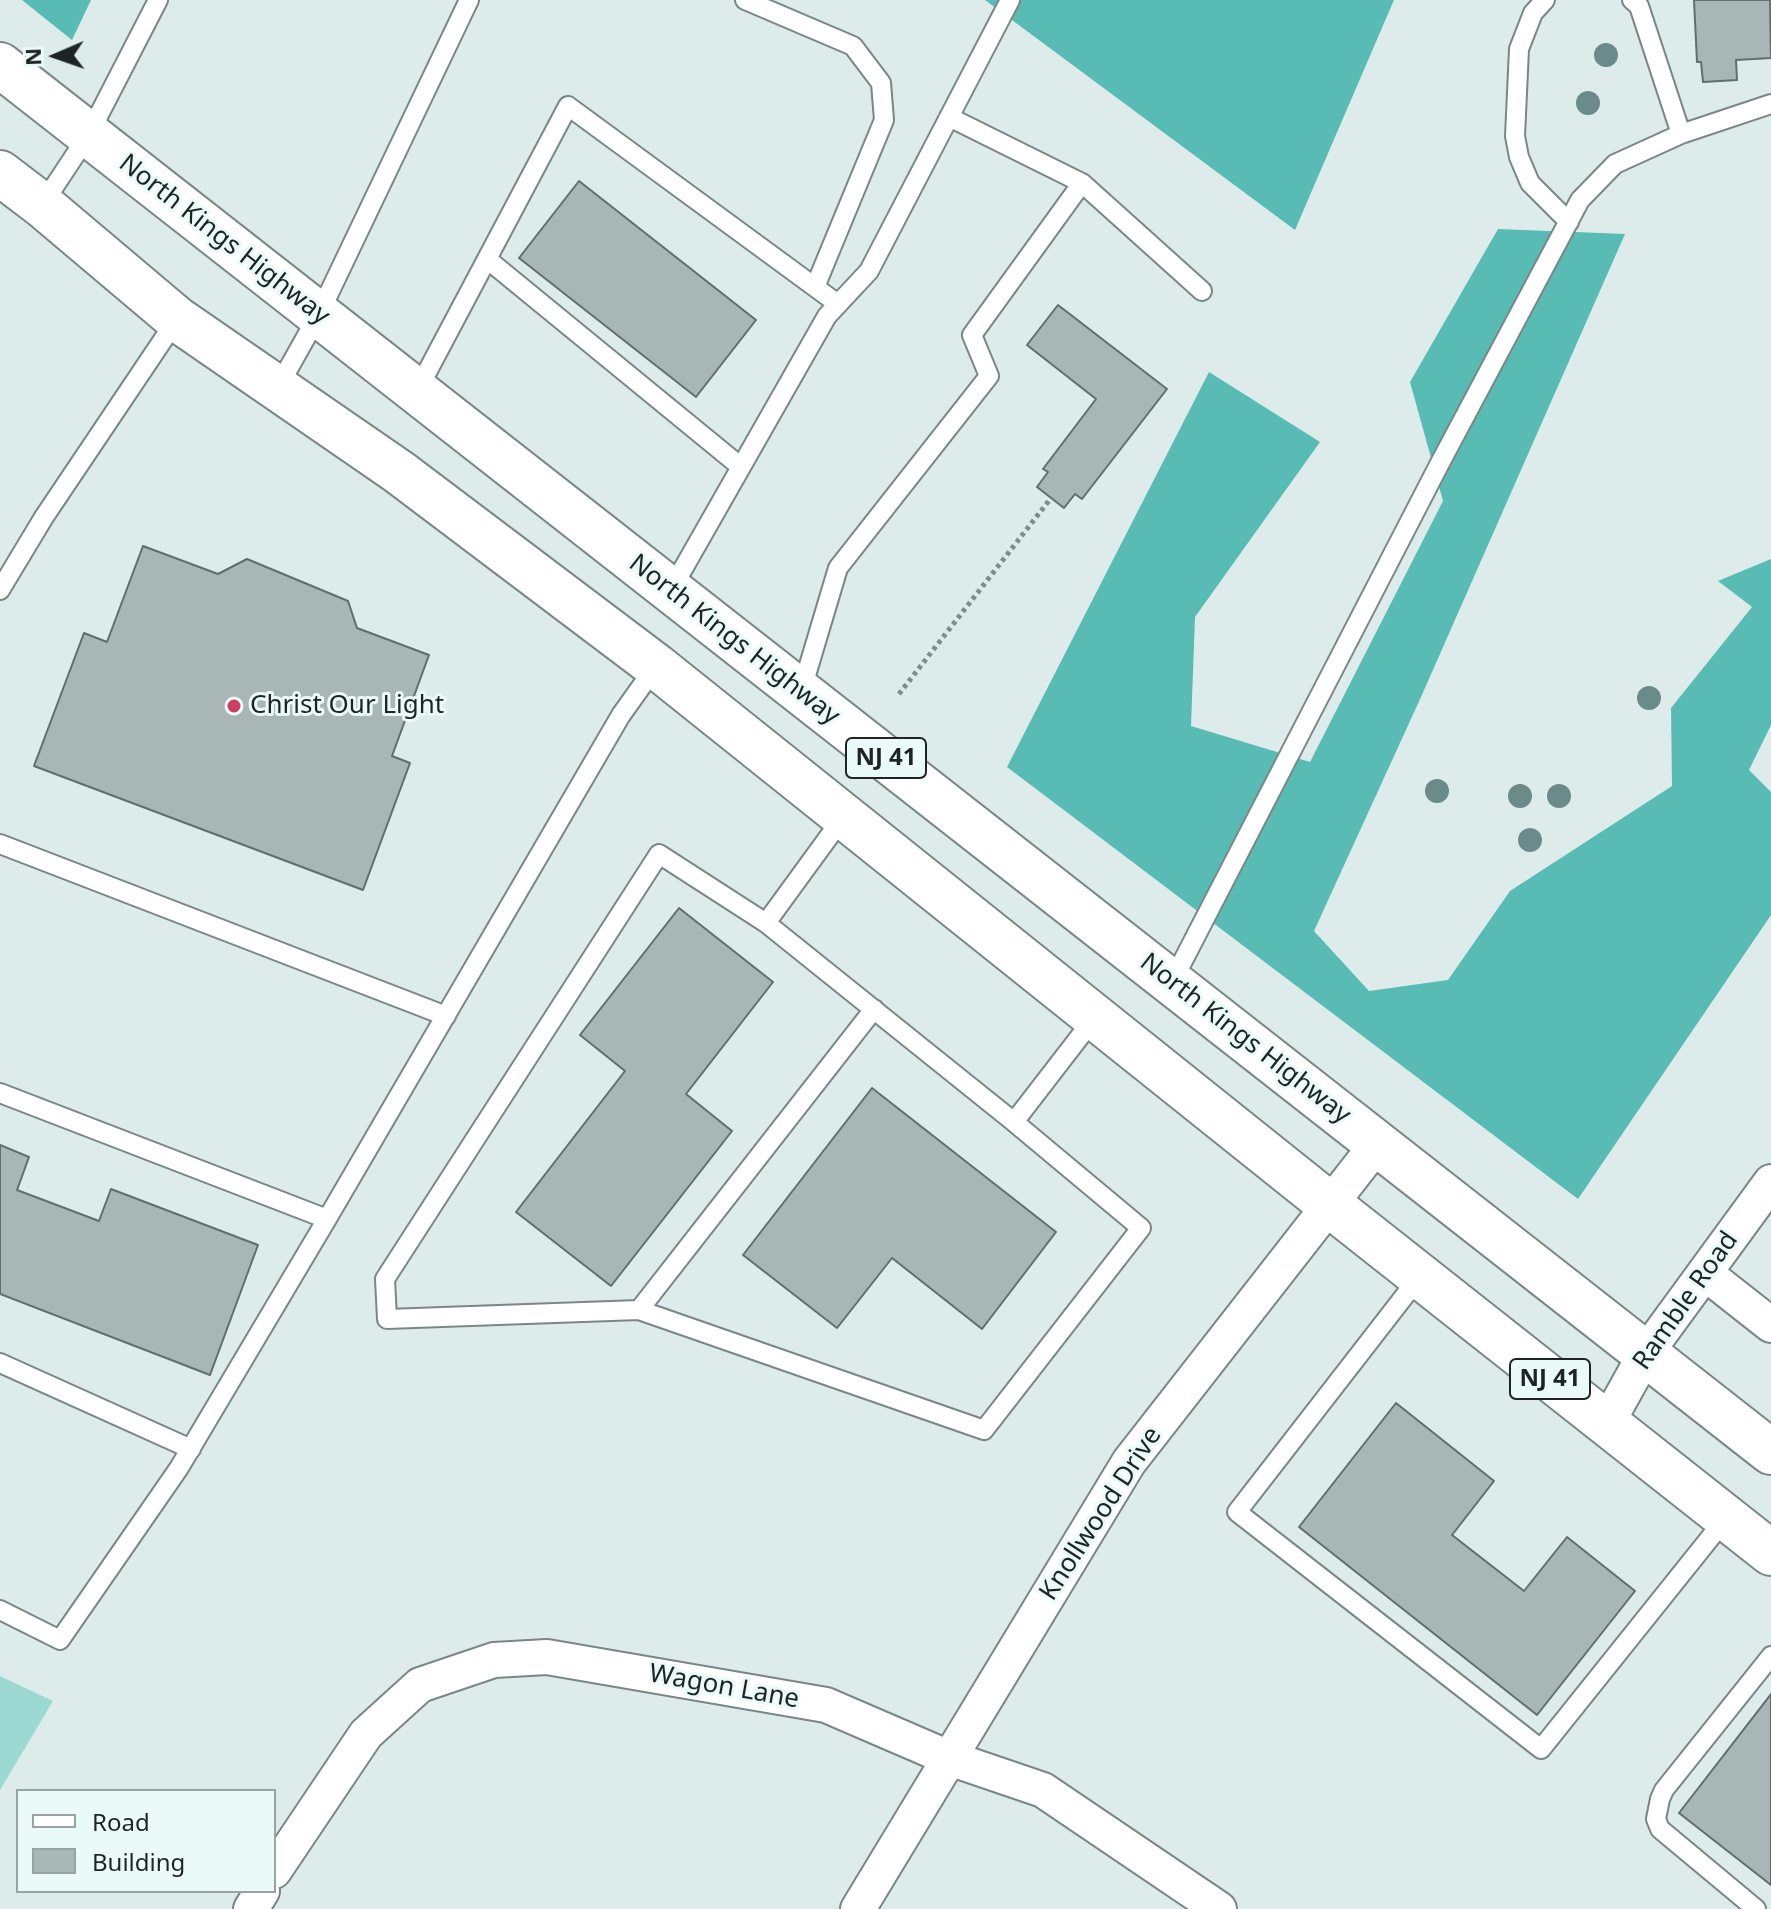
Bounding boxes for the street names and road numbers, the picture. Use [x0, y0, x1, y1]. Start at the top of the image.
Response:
street label: North Kings Highway [112, 148, 336, 332]
street label: North Kings Highway [622, 548, 846, 732]
road number: NJ 41 [846, 738, 926, 778]
street label: North Kings Highway [1133, 947, 1357, 1131]
street label: Ramble Road [1627, 1226, 1745, 1376]
road number: NJ 41 [1510, 1359, 1590, 1399]
street label: Knollwood Drive [1033, 1422, 1169, 1606]
street label: Wagon Lane [647, 1658, 801, 1716]

